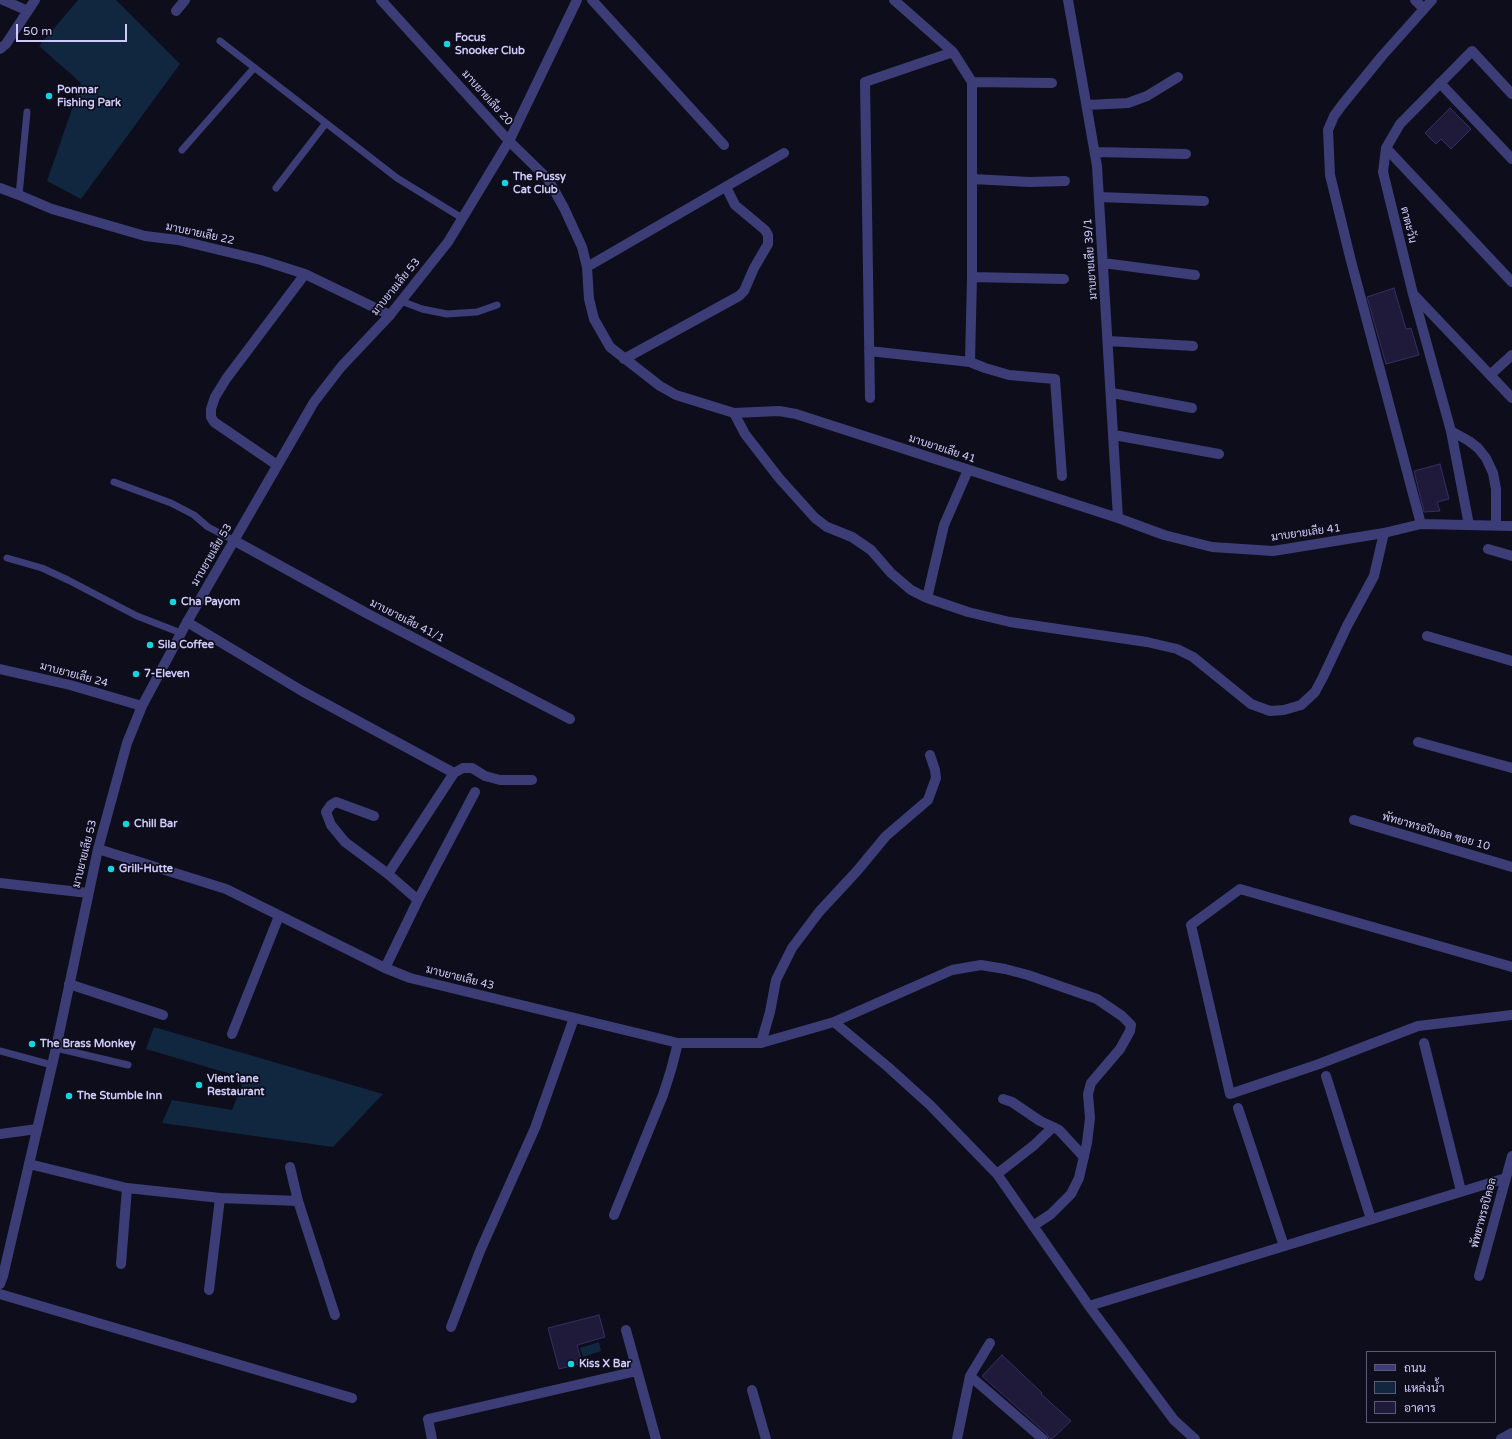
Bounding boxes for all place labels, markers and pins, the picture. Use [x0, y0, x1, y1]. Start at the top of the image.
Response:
place label: Focus Snooker Club [455, 31, 525, 57]
marker: Focus Snooker Club [442, 39, 452, 49]
place label: Ponmar Fishing Park [57, 83, 121, 109]
marker: Ponmar Fishing Park [44, 91, 54, 101]
place label: The Pussy Cat Club [513, 170, 566, 196]
marker: The Pussy Cat Club [500, 178, 510, 188]
place label: Cha Payom [181, 595, 240, 609]
marker: Cha Payom [168, 597, 178, 607]
place label: Sila Coffee [158, 638, 214, 652]
marker: Sila Coffee [145, 640, 155, 650]
place label: 7-Eleven [144, 667, 190, 681]
marker: 7-Eleven [131, 669, 141, 679]
place label: Chill Bar [134, 817, 177, 831]
marker: Chill Bar [121, 819, 131, 829]
place label: Grill-Hutte [119, 862, 173, 876]
marker: Grill-Hutte [106, 864, 116, 874]
place label: The Brass Monkey [40, 1037, 136, 1051]
marker: The Brass Monkey [27, 1039, 37, 1049]
place label: Vient´iane Restaurant [207, 1072, 264, 1098]
marker: Vient´iane Restaurant [194, 1080, 204, 1090]
place label: The Stumble Inn [77, 1089, 162, 1103]
marker: The Stumble Inn [64, 1091, 74, 1101]
place label: Kiss X Bar [579, 1357, 631, 1371]
marker: Kiss X Bar [566, 1359, 576, 1369]

